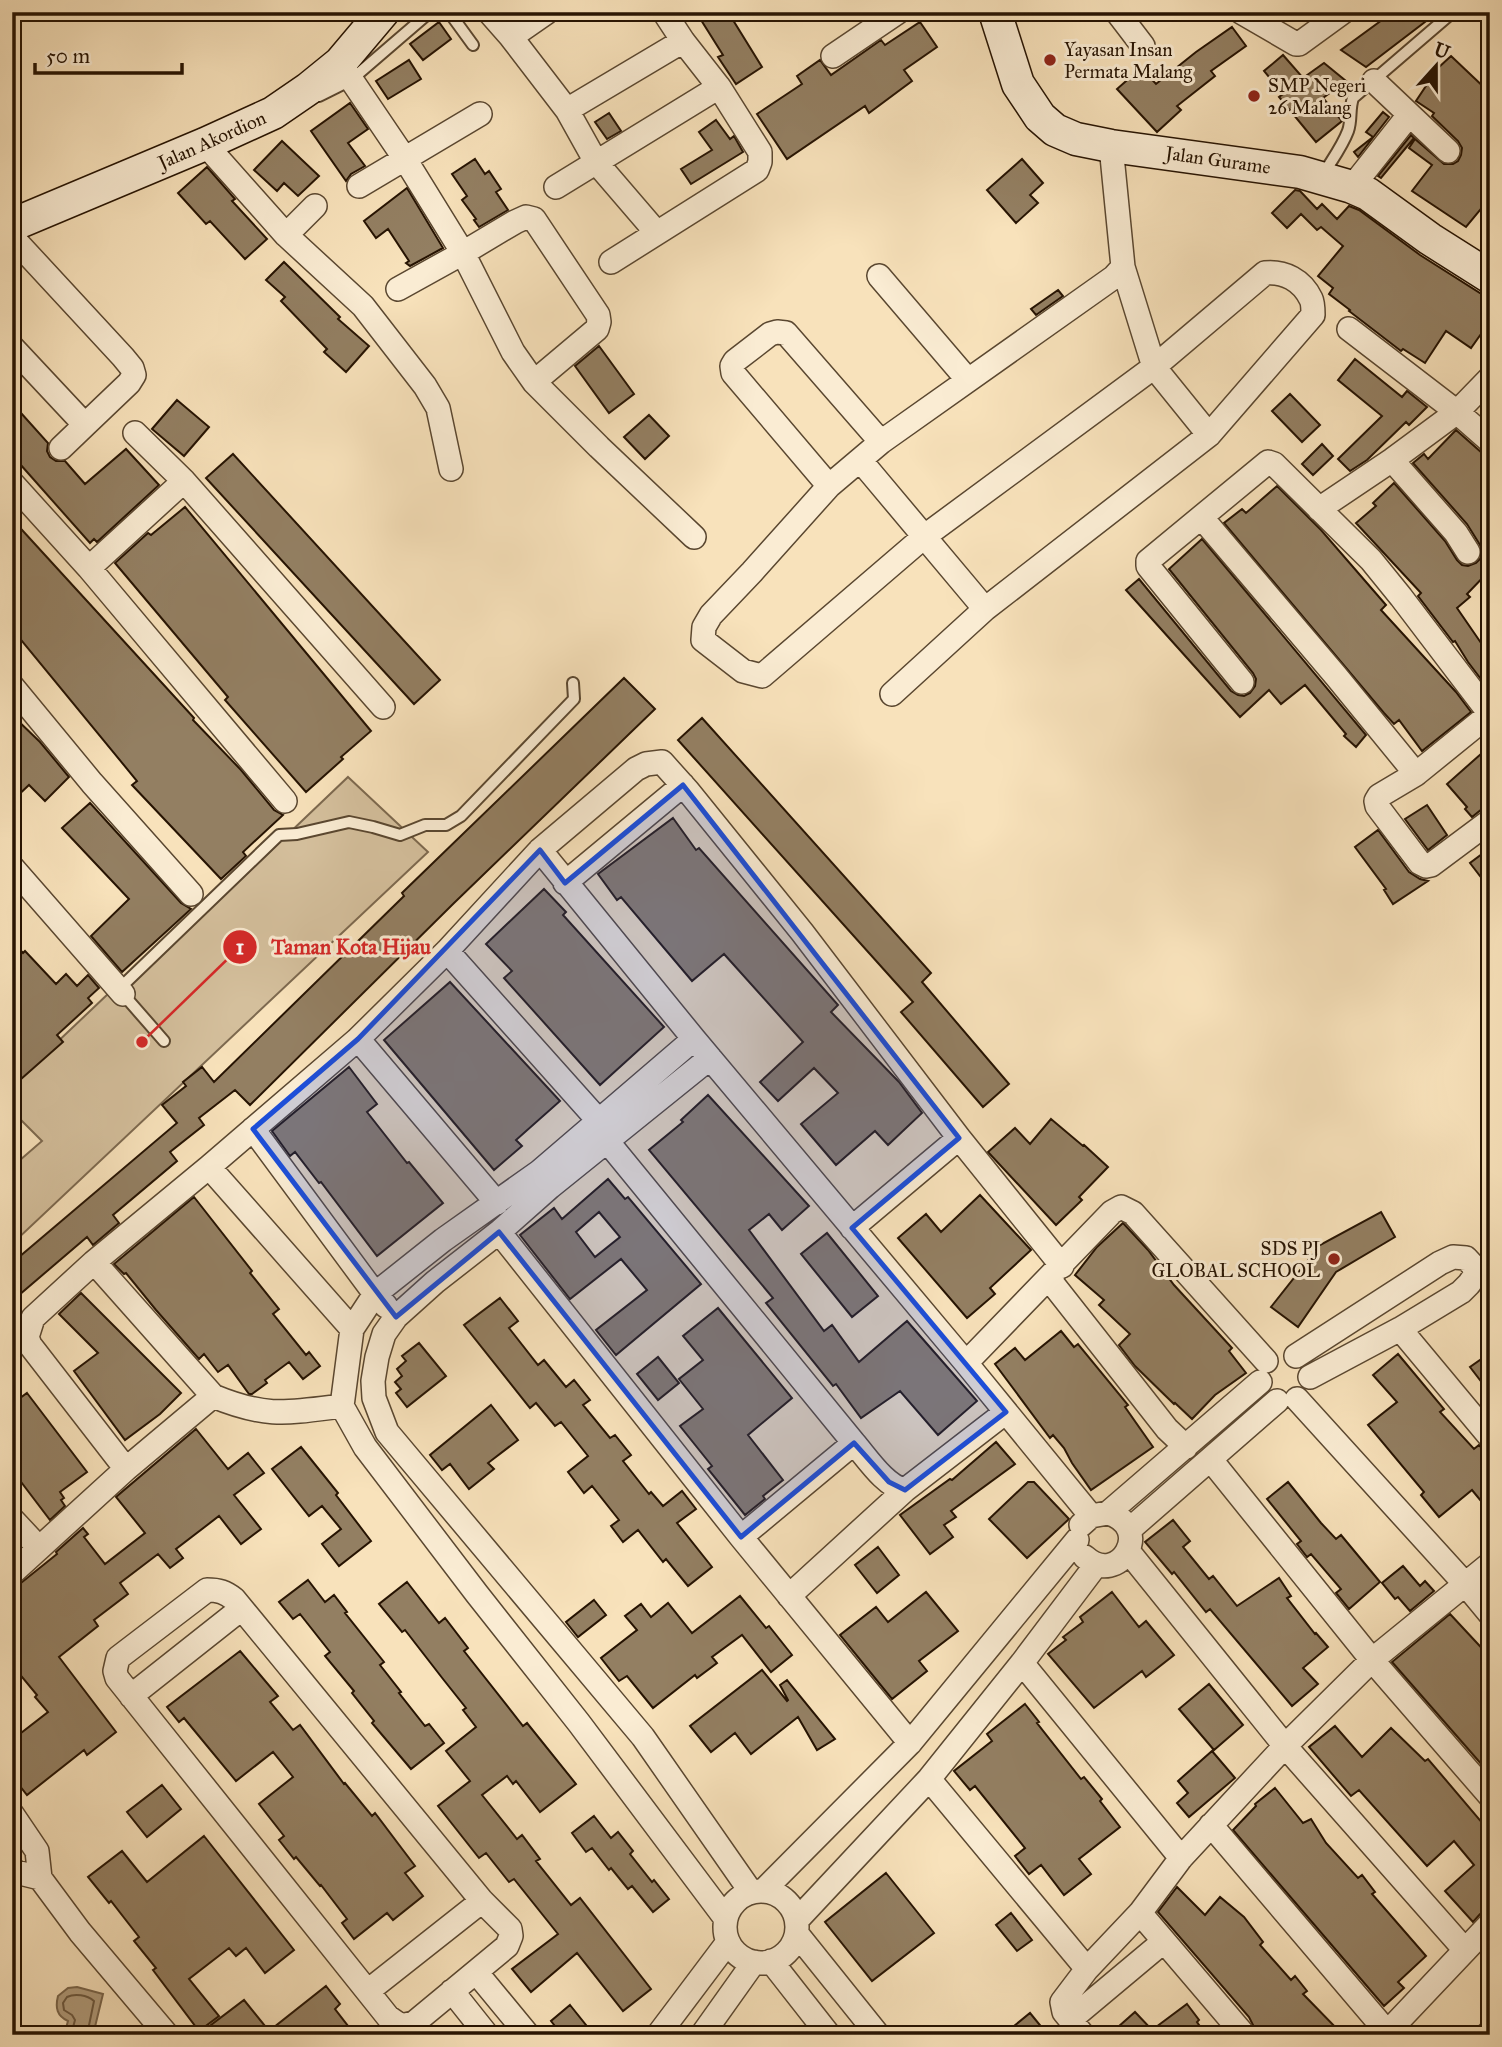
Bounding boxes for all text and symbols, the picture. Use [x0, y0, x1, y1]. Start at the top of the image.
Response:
scale bar [35, 32, 182, 76]
north arrow [1400, 32, 1470, 102]
text: U [1431, 37, 1454, 64]
place label: Yayasan Insan Permata Malang [1064, 38, 1192, 84]
text: 50 m [46, 43, 91, 69]
marker: Yayasan Insan Permata Malang [1042, 52, 1058, 68]
place label: SMP Negeri 26 Malang [1268, 74, 1366, 120]
marker: SMP Negeri 26 Malang [1246, 88, 1262, 104]
street label: Jalan Akordion [153, 106, 270, 176]
street label: Jalan Gurame [1162, 141, 1272, 180]
callout: Taman Kota Hijau [222, 926, 445, 968]
text: 1 [236, 934, 244, 960]
text: Taman Kota Hijau [270, 934, 432, 960]
place label: SDS PJ GLOBAL SCHOOL [1151, 1237, 1320, 1282]
marker: SDS PJ GLOBAL SCHOOL [1326, 1251, 1342, 1267]

